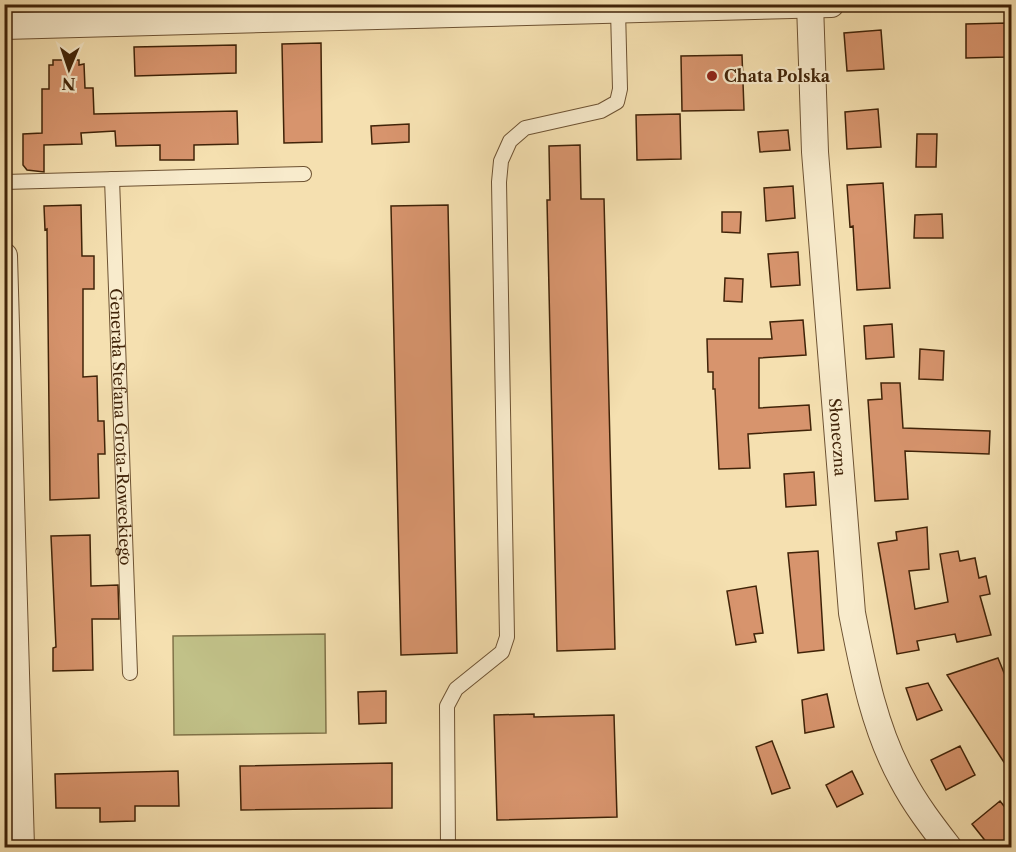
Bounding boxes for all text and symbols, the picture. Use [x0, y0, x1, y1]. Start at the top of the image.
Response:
north arrow [39, 39, 99, 99]
place label: Chata Polska [724, 66, 831, 86]
marker: Chata Polska [705, 69, 719, 83]
text: N [61, 74, 76, 94]
street label: Generała Stefana Grota-Roweckiego [106, 288, 136, 566]
street label: Słoneczna [825, 397, 851, 477]

